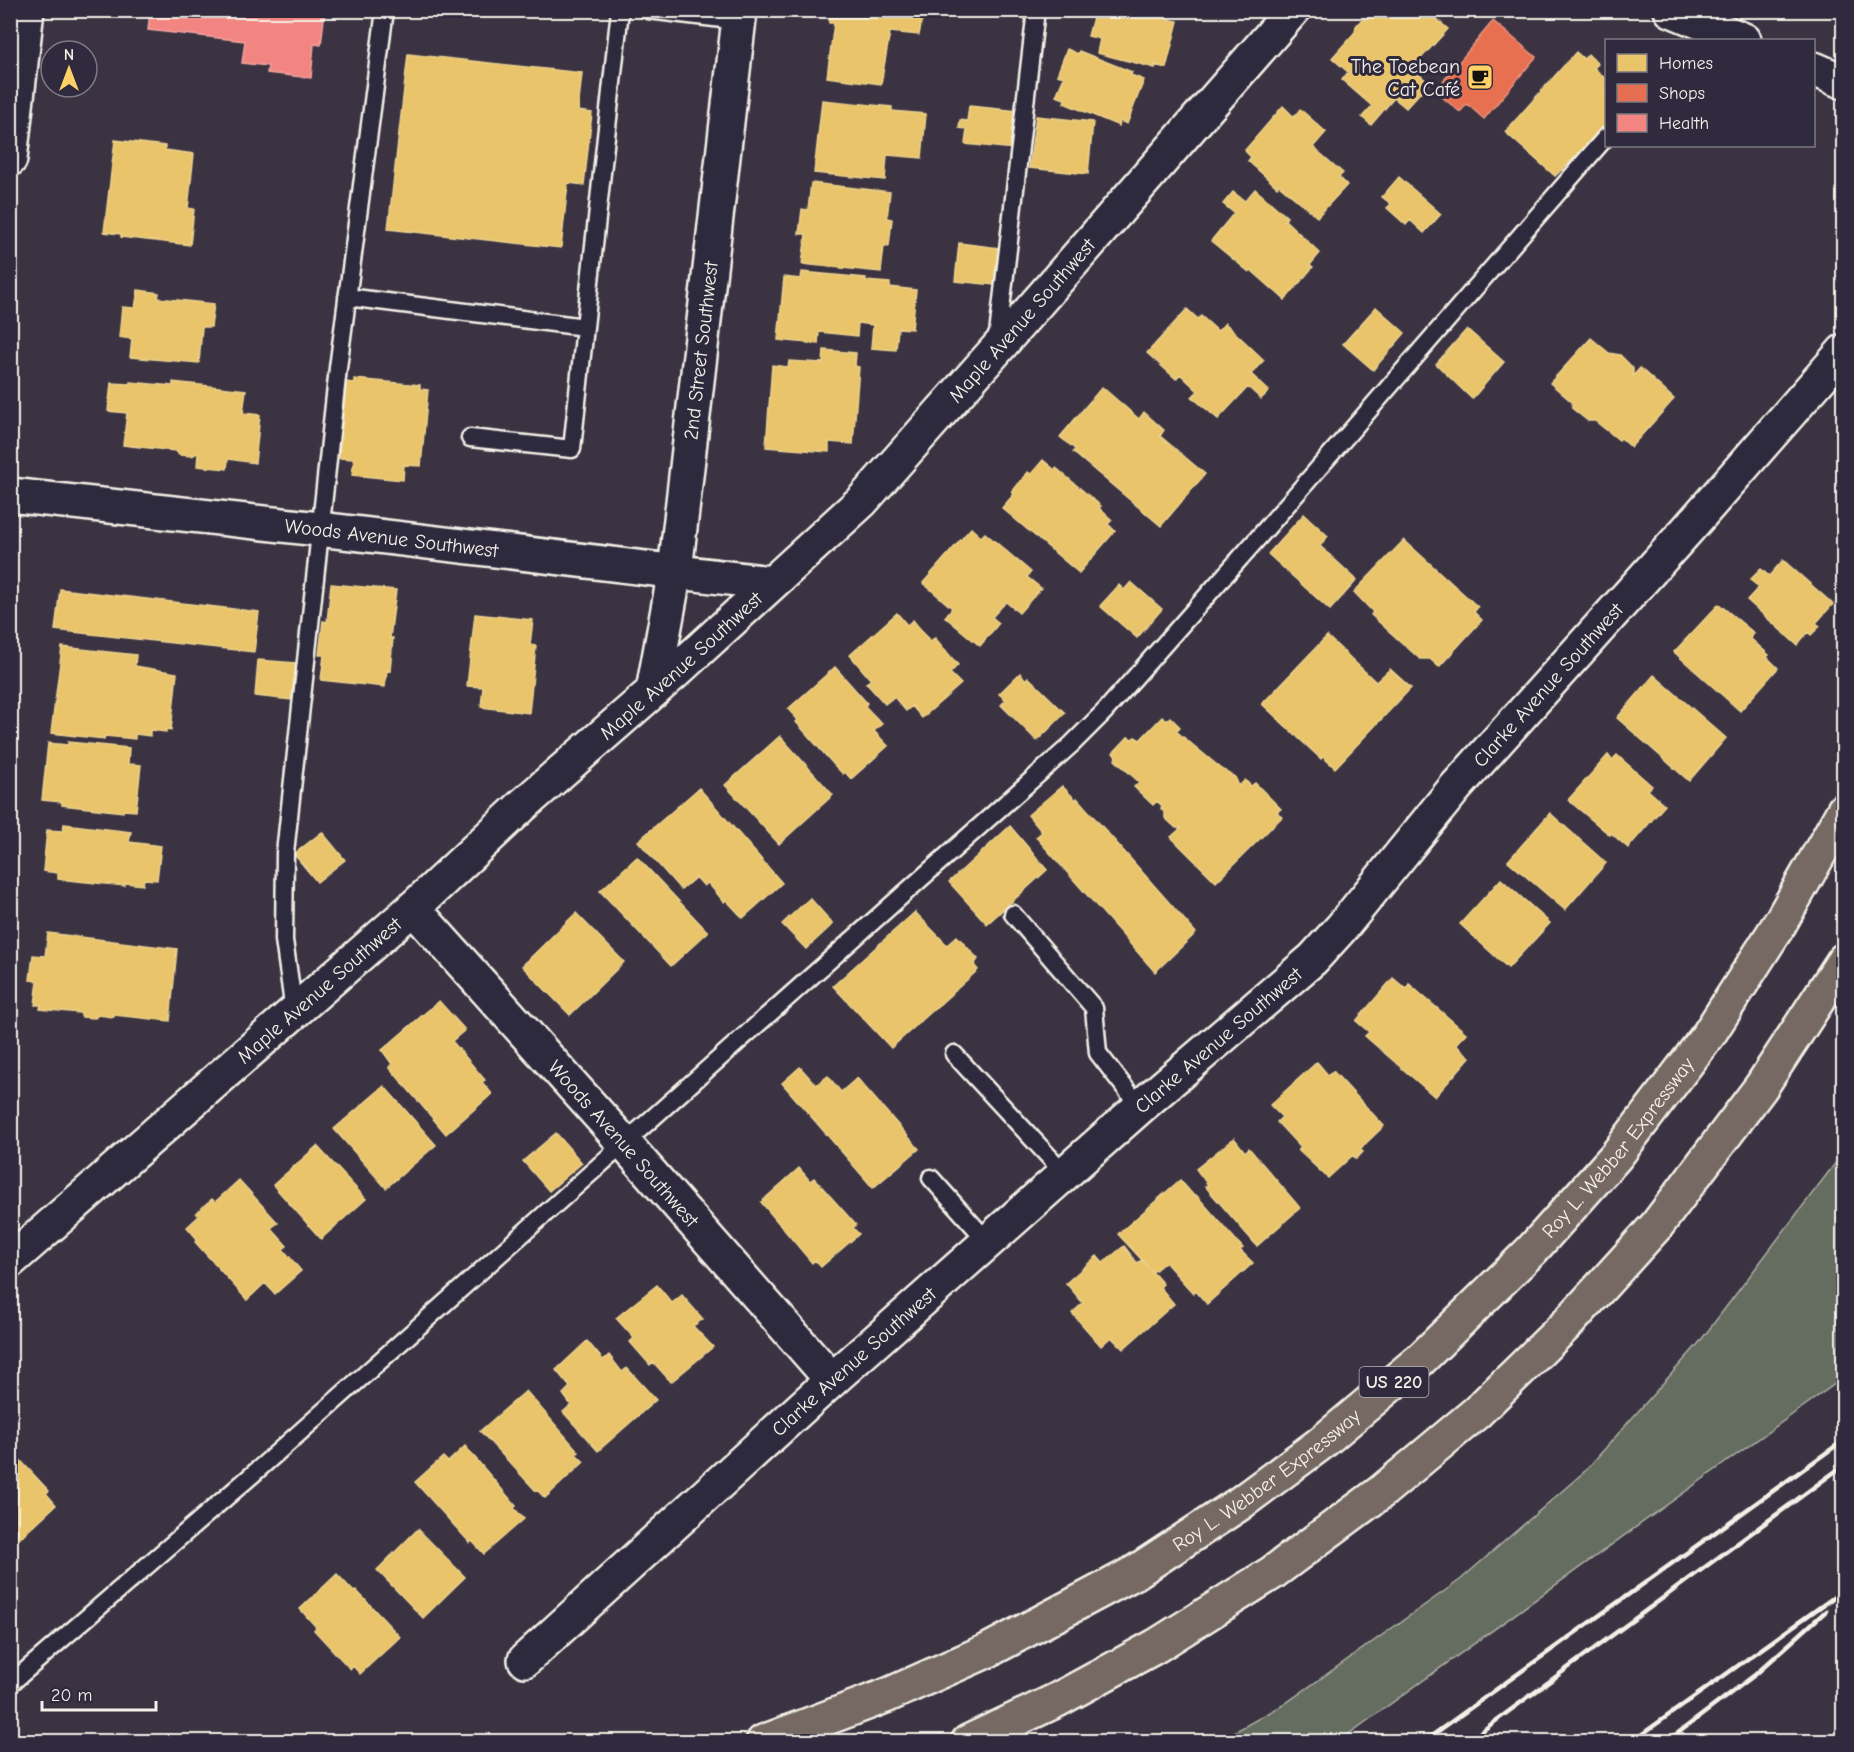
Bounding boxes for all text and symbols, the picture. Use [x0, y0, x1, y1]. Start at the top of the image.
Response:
north arrow [39, 39, 99, 99]
legend [1605, 39, 1815, 147]
text: N [64, 46, 74, 64]
text: Homes [1659, 53, 1713, 74]
place label: The Toebean Cat Café [1351, 55, 1460, 101]
cafe icon: The Toebean Cat Café [1465, 62, 1495, 92]
text: Shops [1659, 83, 1705, 104]
text: Health [1659, 113, 1709, 134]
street label: Maple Avenue Southwest [944, 233, 1101, 407]
street label: 2nd Street Southwest [679, 259, 722, 441]
street label: Woods Avenue Southwest [284, 514, 501, 562]
street label: Maple Avenue Southwest [595, 586, 768, 744]
street label: Clarke Avenue Southwest [1468, 597, 1628, 771]
street label: Maple Avenue Southwest [232, 911, 407, 1068]
street label: Clarke Avenue Southwest [1130, 961, 1307, 1118]
street label: Roy L. Webber Expressway [1537, 1053, 1699, 1243]
street label: Woods Avenue Southwest [544, 1055, 705, 1232]
street label: Clarke Avenue Southwest [767, 1281, 941, 1441]
road number: US 220 [1360, 1367, 1428, 1397]
street label: Roy L. Webber Expressway [1168, 1404, 1365, 1556]
scale bar [42, 1674, 156, 1712]
text: 20 m [51, 1685, 92, 1706]

